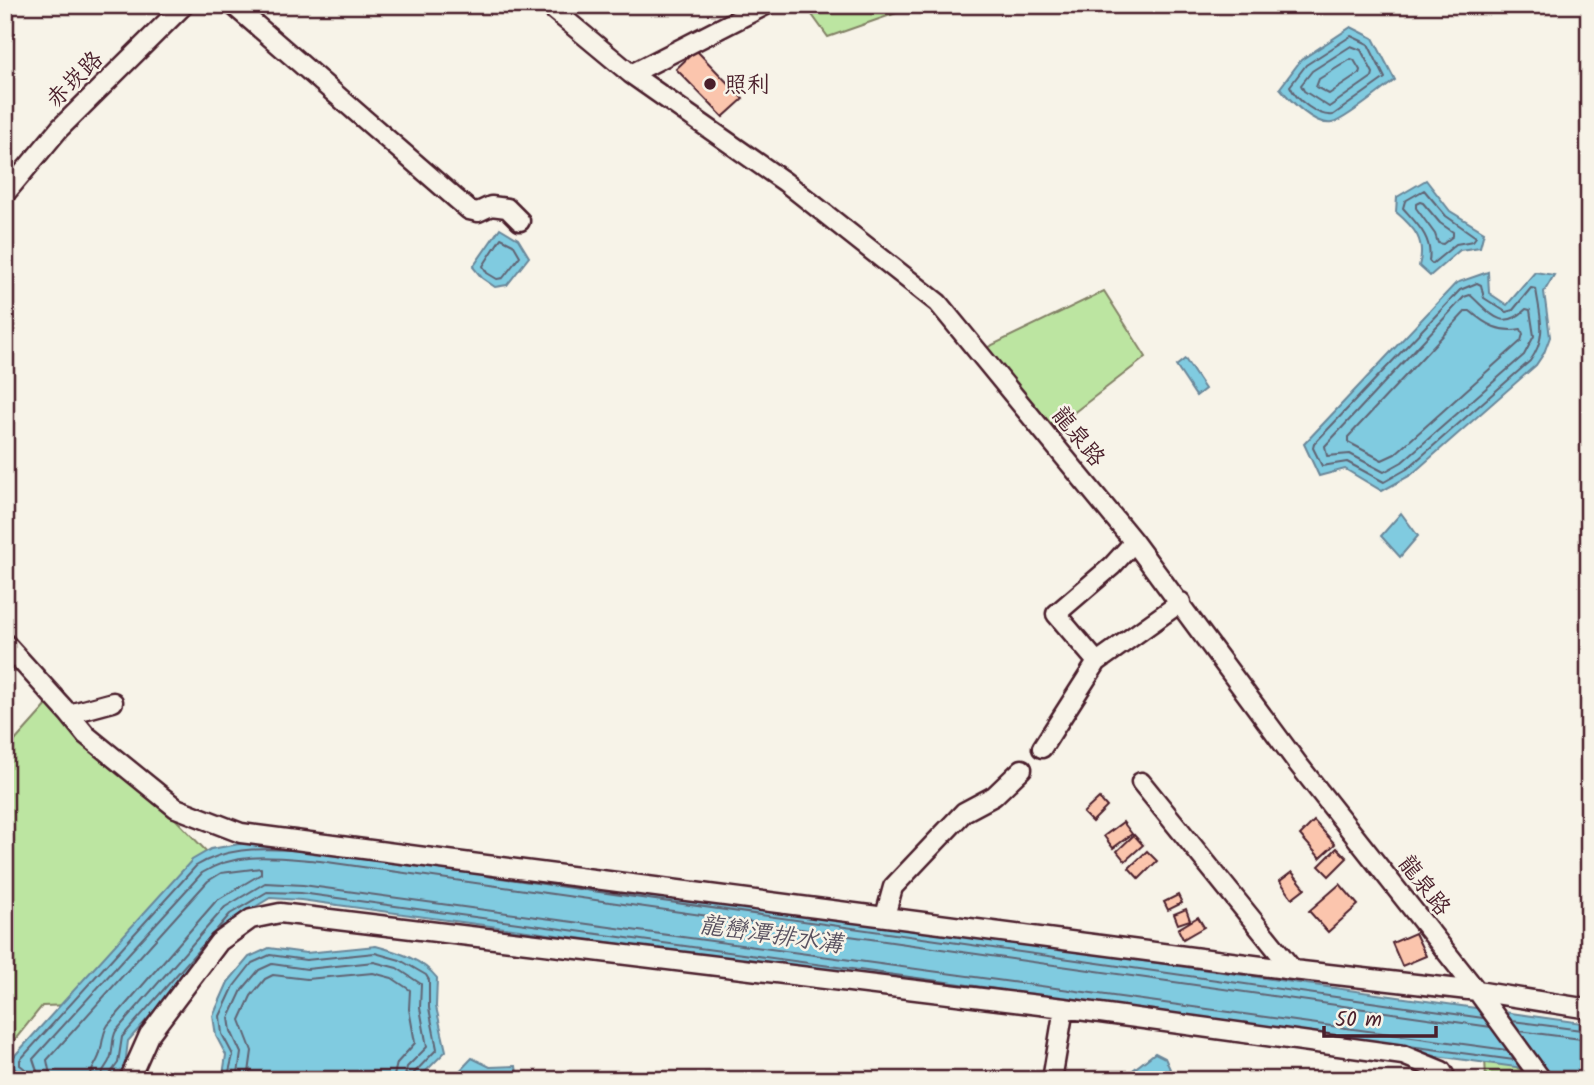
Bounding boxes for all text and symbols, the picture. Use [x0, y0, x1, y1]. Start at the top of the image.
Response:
street label: 赤崁路 [38, 43, 113, 118]
place label: 照利 [724, 68, 770, 104]
marker: 照利 [702, 76, 718, 92]
street label: 龍泉路 [1042, 399, 1113, 475]
street label: 龍泉路 [1388, 848, 1459, 924]
water label: 龍巒潭排水溝 [697, 906, 847, 965]
scale bar [1324, 994, 1436, 1038]
text: 50 m [1335, 1004, 1382, 1037]

